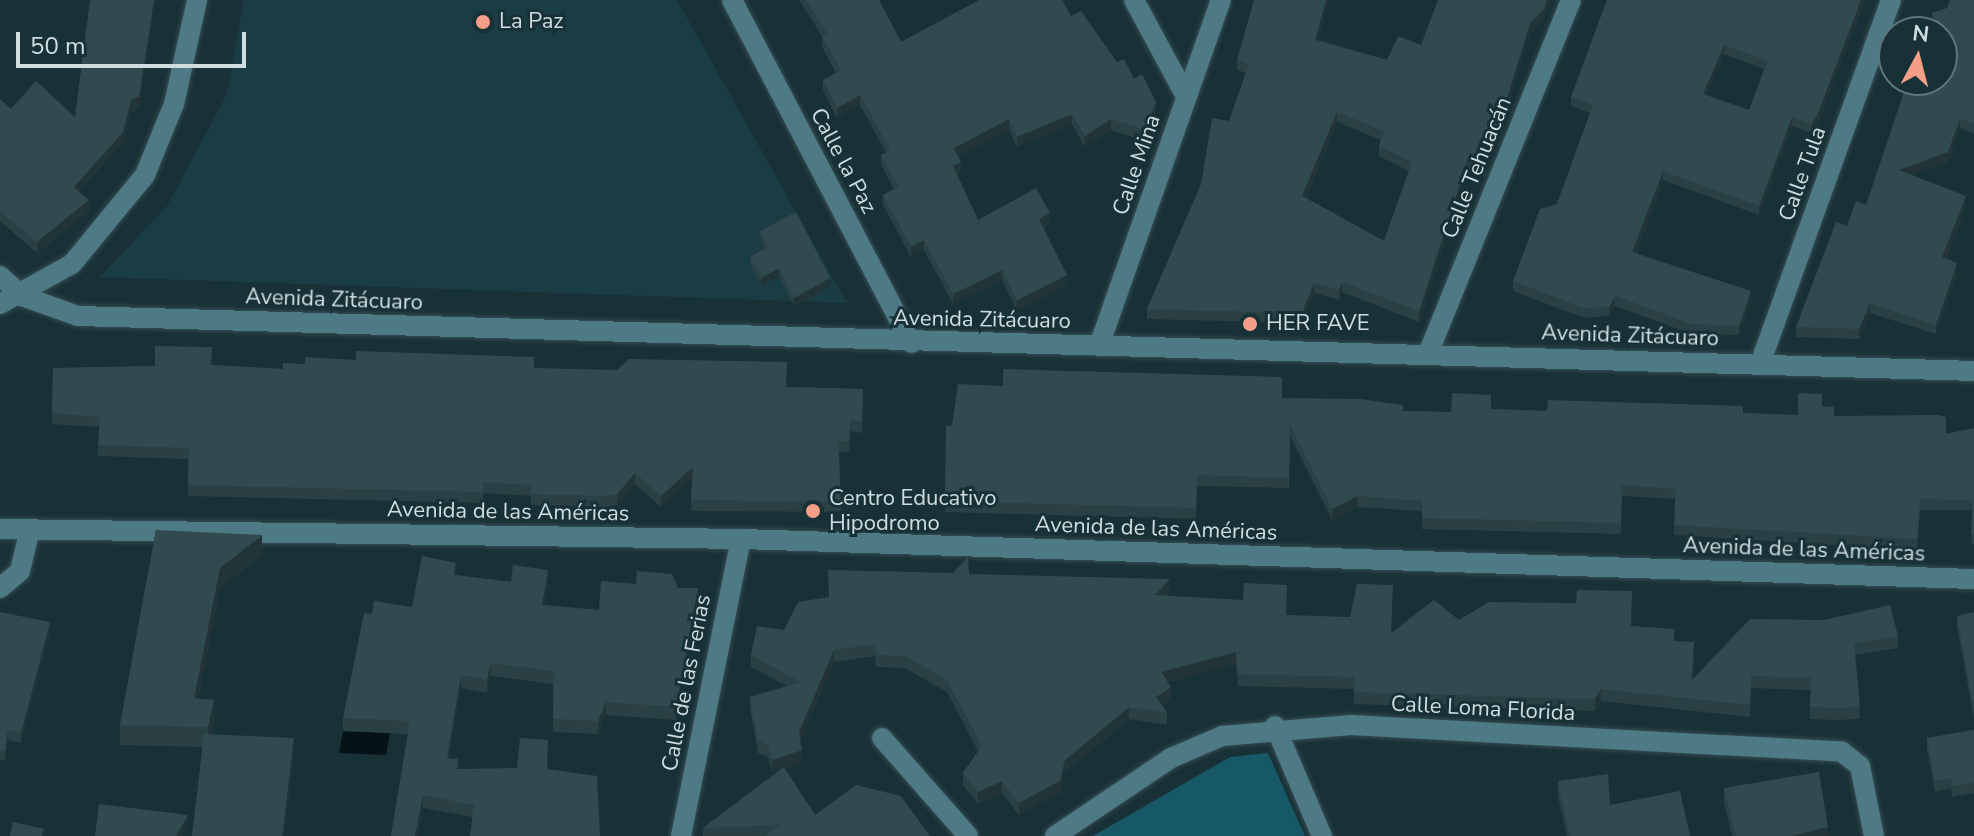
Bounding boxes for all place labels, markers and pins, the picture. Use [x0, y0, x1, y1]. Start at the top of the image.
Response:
place label: La Paz [499, 9, 564, 35]
marker: La Paz [474, 13, 492, 31]
place label: HER FAVE [1266, 311, 1370, 337]
marker: HER FAVE [1241, 315, 1259, 333]
place label: Centro Educativo Hipodromo [829, 485, 996, 536]
marker: Centro Educativo Hipodromo [804, 502, 822, 520]

